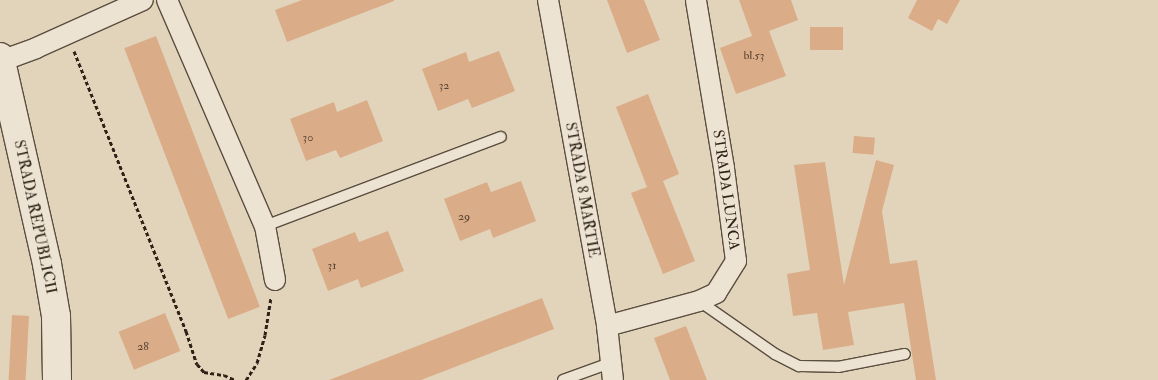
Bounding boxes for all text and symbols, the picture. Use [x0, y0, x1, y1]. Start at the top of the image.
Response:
house number: bl.53 [744, 49, 764, 63]
house number: 32 [439, 79, 449, 93]
street label: STRADA 8 MARTIE [561, 121, 603, 259]
street label: STRADA LUNCA [709, 129, 743, 251]
house number: 30 [303, 131, 313, 145]
street label: STRADA REPUBLICII [10, 138, 60, 296]
house number: 29 [458, 210, 470, 224]
house number: 31 [328, 259, 336, 273]
house number: 28 [137, 340, 149, 354]

